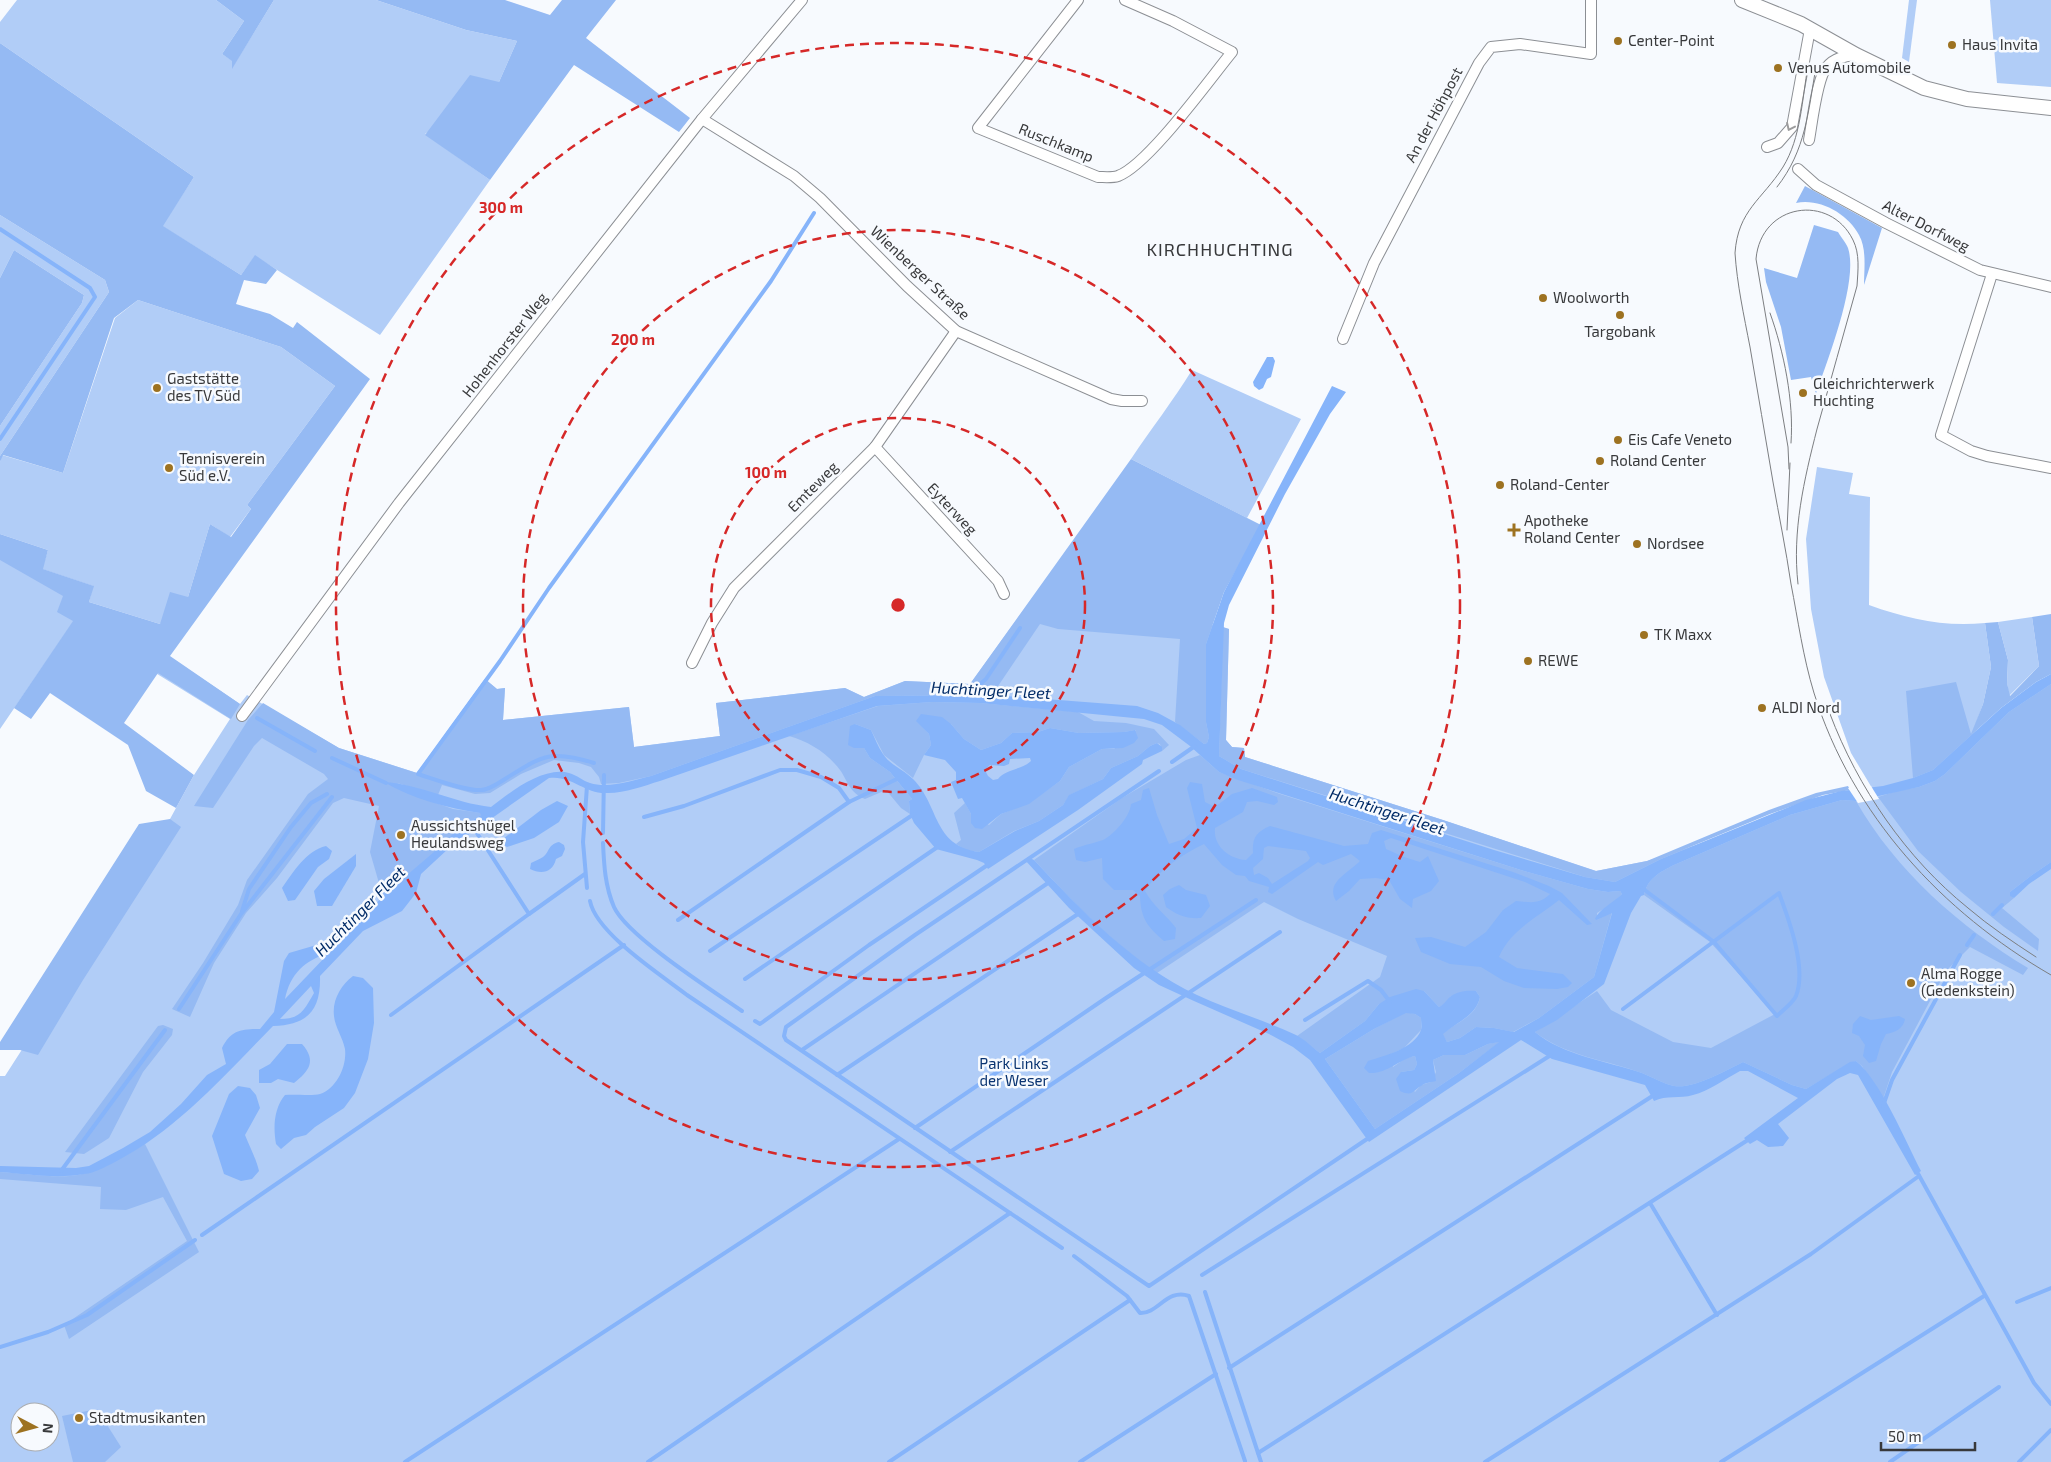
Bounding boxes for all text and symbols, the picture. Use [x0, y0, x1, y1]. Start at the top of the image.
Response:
place label: Center-Point [1628, 31, 1715, 49]
marker: Center-Point [1612, 35, 1624, 47]
place label: Haus Invita [1962, 35, 2038, 53]
marker: Haus Invita [1946, 39, 1958, 51]
place label: Venus Automobile [1788, 58, 1911, 76]
marker: Venus Automobile [1772, 62, 1784, 74]
street label: An der Höhpost [1401, 64, 1466, 165]
street label: Ruschkamp [1016, 119, 1096, 165]
one-way arrow [1785, 122, 1796, 131]
street label: Alter Dorfweg [1880, 195, 1974, 255]
text: 300 m [479, 198, 523, 216]
street label: Wienberger Straße [867, 222, 974, 323]
district label: KIRCHHUCHTING [1146, 238, 1294, 260]
street label: Hohenhorster Weg [458, 288, 551, 400]
place label: Woolworth [1553, 288, 1630, 306]
marker: Woolworth [1537, 292, 1549, 304]
marker: Targobank [1614, 309, 1626, 321]
place label: Targobank [1584, 322, 1656, 340]
text: 200 m [611, 330, 655, 348]
place label: Gaststätte des TV Süd [167, 369, 241, 404]
place label: Gleichrichterwerk Huchting [1813, 374, 1935, 409]
marker: Gaststätte des TV Süd [151, 382, 163, 394]
marker: Gleichrichterwerk Huchting [1797, 387, 1809, 399]
place label: Eis Cafe Veneto [1628, 430, 1732, 448]
marker: Eis Cafe Veneto [1612, 434, 1624, 446]
place label: Tennisverein Süd e.V. [179, 449, 265, 484]
place label: Roland Center [1610, 451, 1706, 469]
marker: Roland Center [1594, 455, 1606, 467]
street label: Emteweg [783, 457, 842, 515]
marker: Tennisverein Süd e.V. [163, 462, 175, 474]
text: 100 m [745, 463, 787, 481]
place label: Roland-Center [1510, 475, 1610, 493]
street label: Eyterweg [924, 478, 982, 539]
marker: Roland-Center [1494, 479, 1506, 491]
place label: Apotheke Roland Center [1524, 511, 1620, 546]
marker: Apotheke Roland Center [1508, 524, 1520, 536]
place label: Nordsee [1647, 534, 1704, 552]
marker: Nordsee [1631, 538, 1643, 550]
centre of rings [889, 596, 907, 614]
place label: TK Maxx [1654, 625, 1712, 643]
marker: TK Maxx [1638, 629, 1650, 641]
place label: REWE [1538, 651, 1578, 669]
marker: REWE [1522, 655, 1534, 667]
water label: Huchtinger Fleet [931, 677, 1052, 702]
place label: ALDI Nord [1772, 698, 1840, 716]
marker: ALDI Nord [1756, 702, 1768, 714]
water label: Huchtinger Fleet [1327, 783, 1448, 838]
place label: Aussichtshügel Heulandsweg [411, 816, 516, 851]
marker: Aussichtshügel Heulandsweg [395, 829, 407, 841]
water label: Huchtinger Fleet [311, 861, 409, 960]
place label: Alma Rogge (Gedenkstein) [1921, 964, 2015, 999]
marker: Alma Rogge (Gedenkstein) [1905, 977, 1917, 989]
park label: Park Links der Weser [979, 1054, 1049, 1089]
north arrow [10, 1402, 60, 1452]
place label: Stadtmusikanten [89, 1408, 206, 1426]
marker: Stadtmusikanten [73, 1412, 85, 1424]
scale bar [1881, 1420, 1975, 1452]
text: N [39, 1422, 57, 1434]
text: 50 m [1888, 1427, 1922, 1445]

